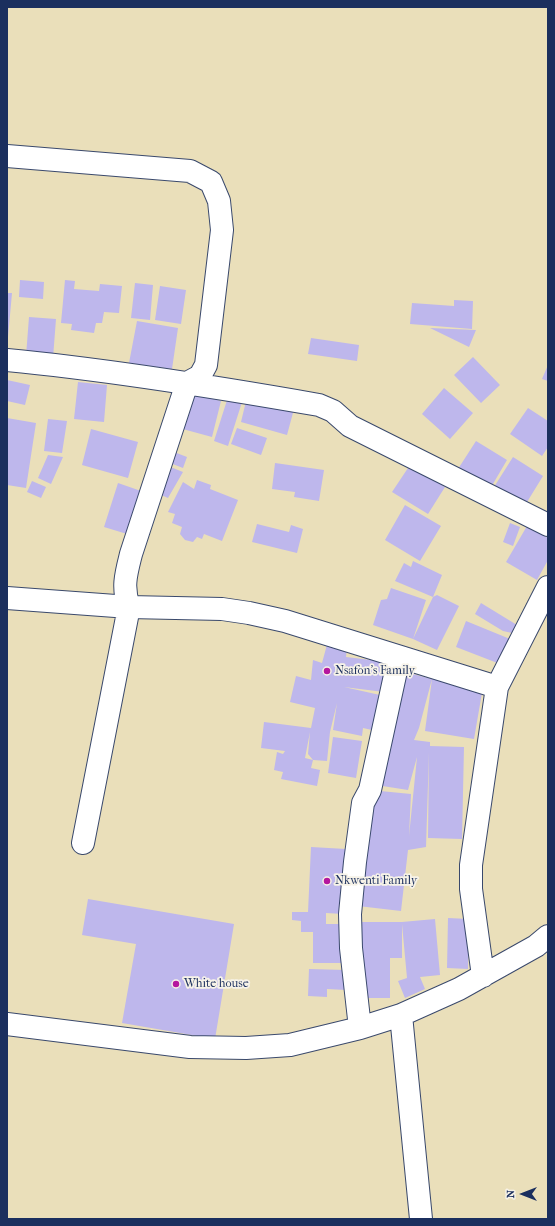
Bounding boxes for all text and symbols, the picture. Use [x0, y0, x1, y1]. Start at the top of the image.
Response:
place label: Nsafon's Family [335, 664, 415, 678]
marker: Nsafon's Family [322, 666, 332, 676]
place label: Nkwenti Family [335, 874, 417, 888]
marker: Nkwenti Family [322, 876, 332, 886]
place label: White house [184, 977, 249, 991]
marker: White house [171, 979, 181, 989]
north arrow [503, 1174, 543, 1214]
text: N [504, 1190, 517, 1198]

